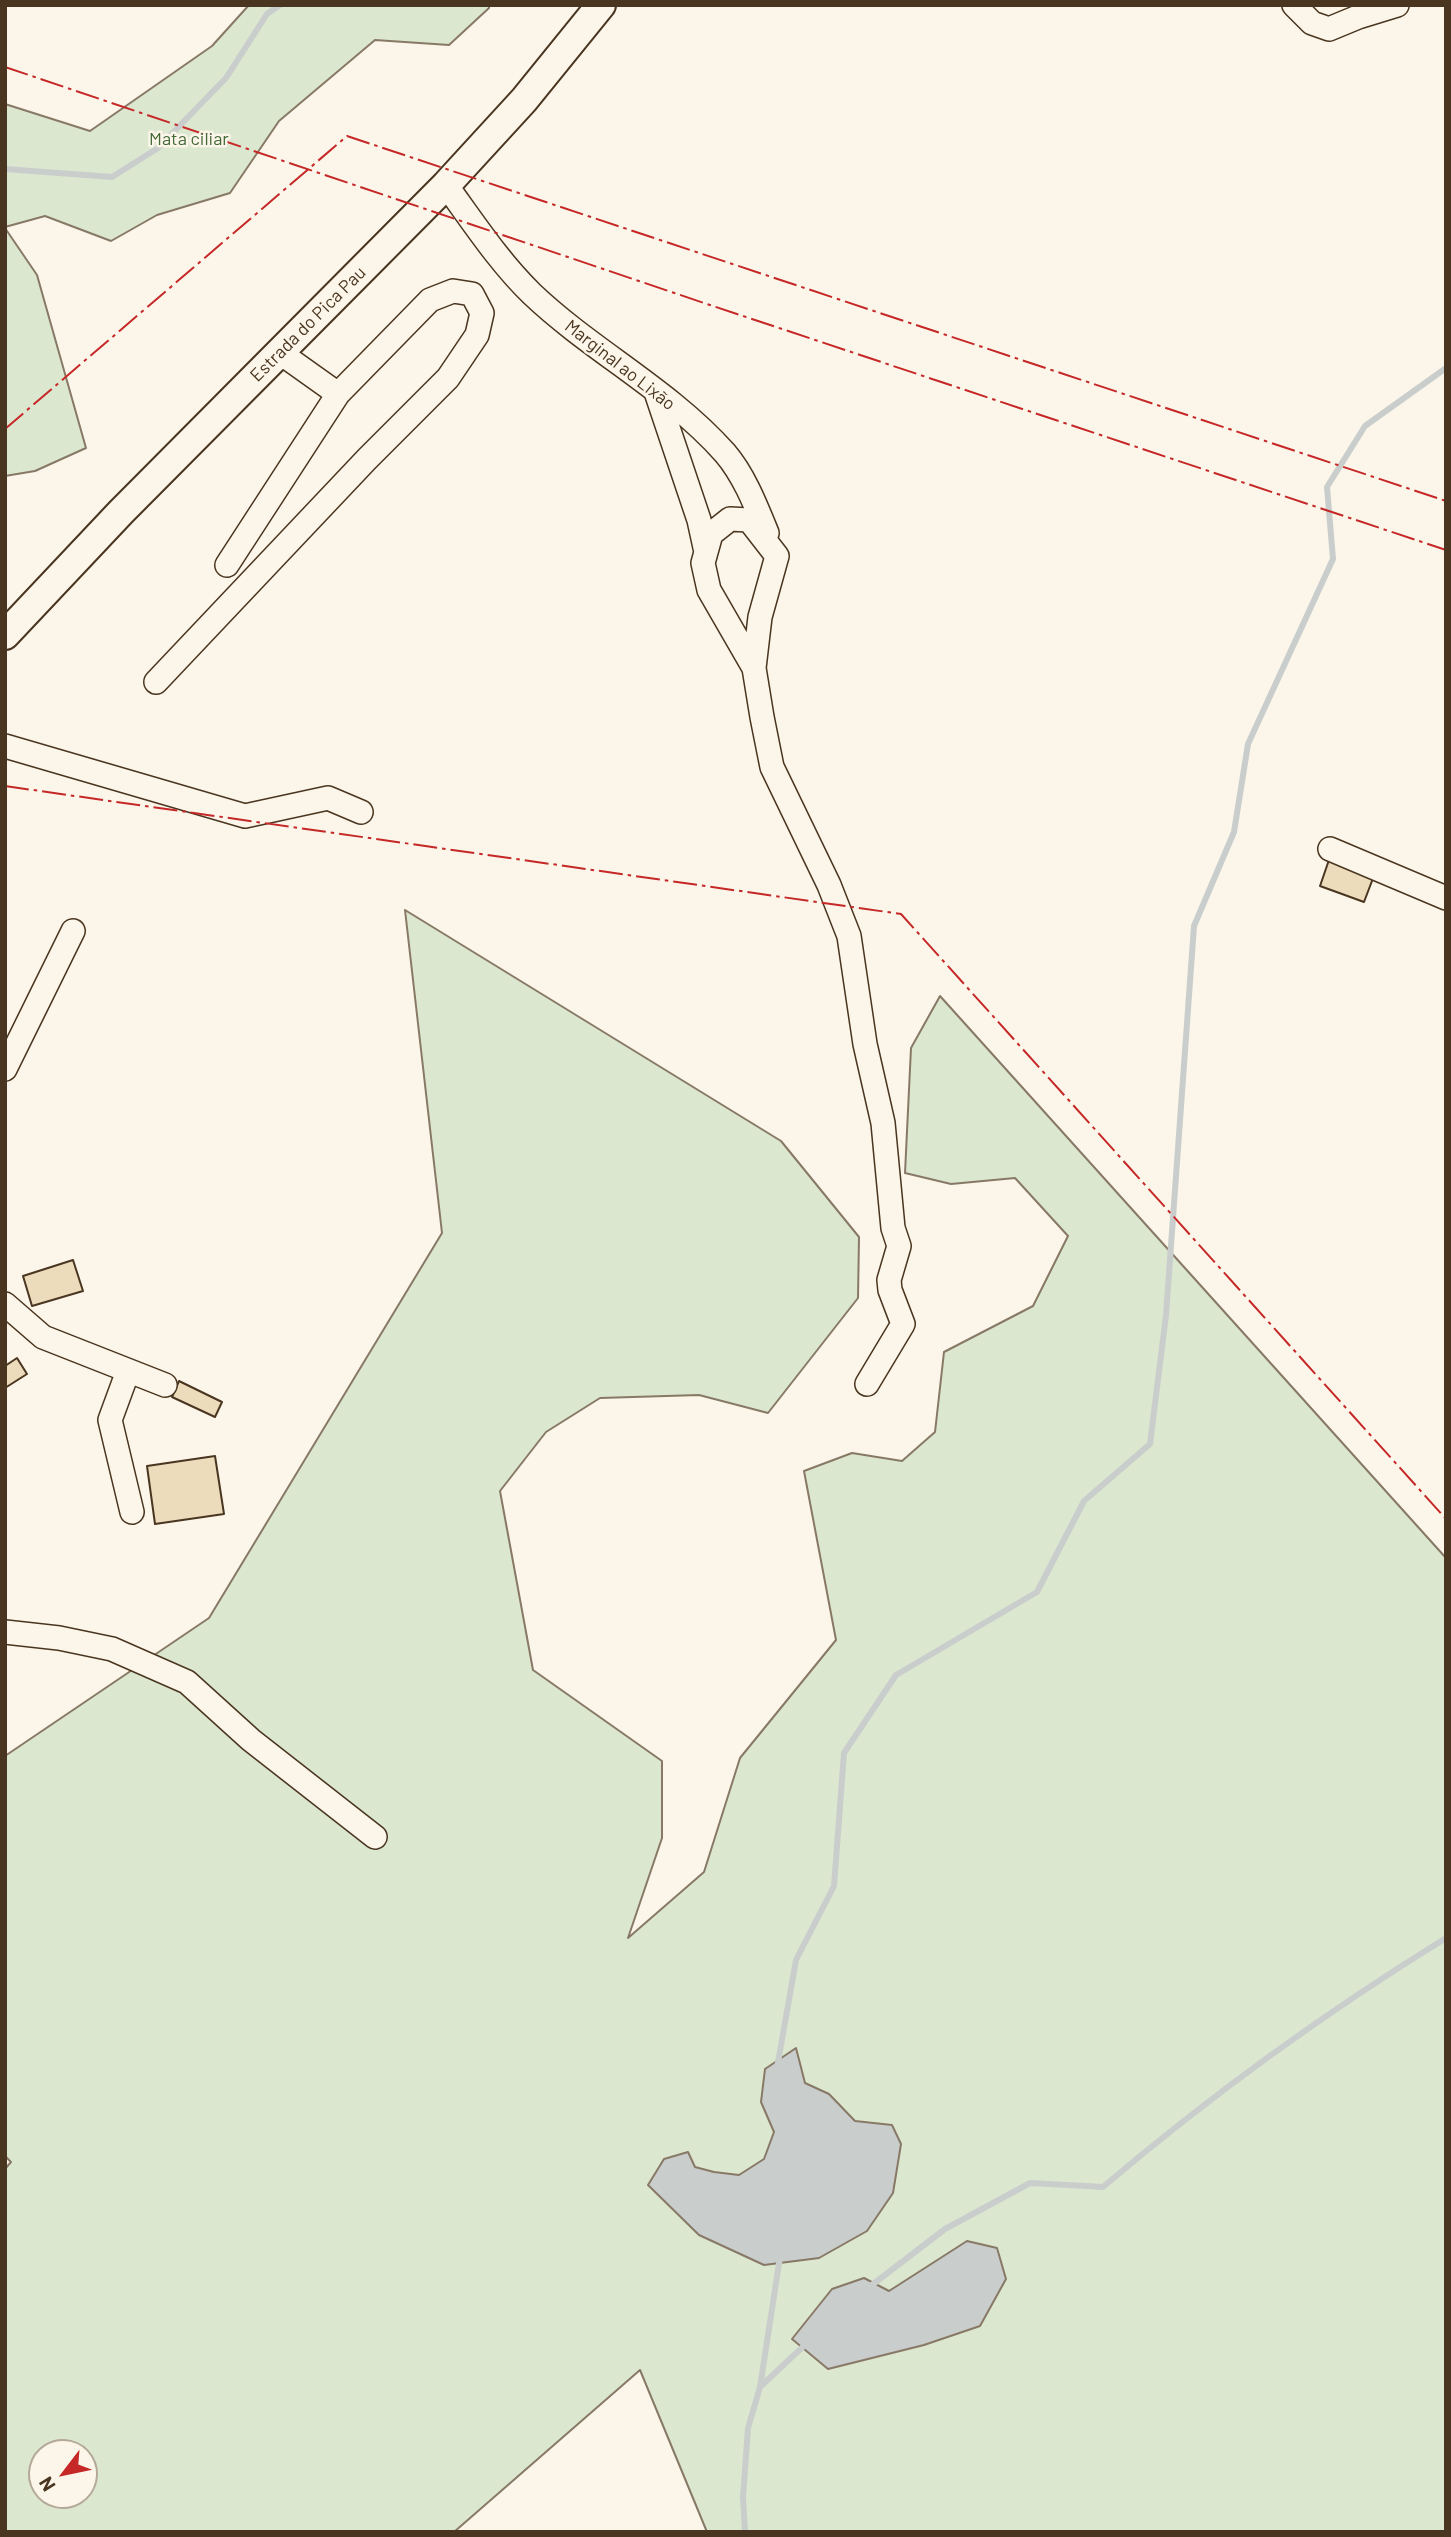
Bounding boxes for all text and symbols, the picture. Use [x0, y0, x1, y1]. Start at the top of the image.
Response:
park label: Mata ciliar [149, 128, 229, 150]
street label: Estrada do Pica Pau [246, 262, 370, 386]
street label: Marginal ao Lixão [561, 315, 679, 415]
north arrow [28, 2439, 98, 2509]
text: N [33, 2473, 60, 2496]

